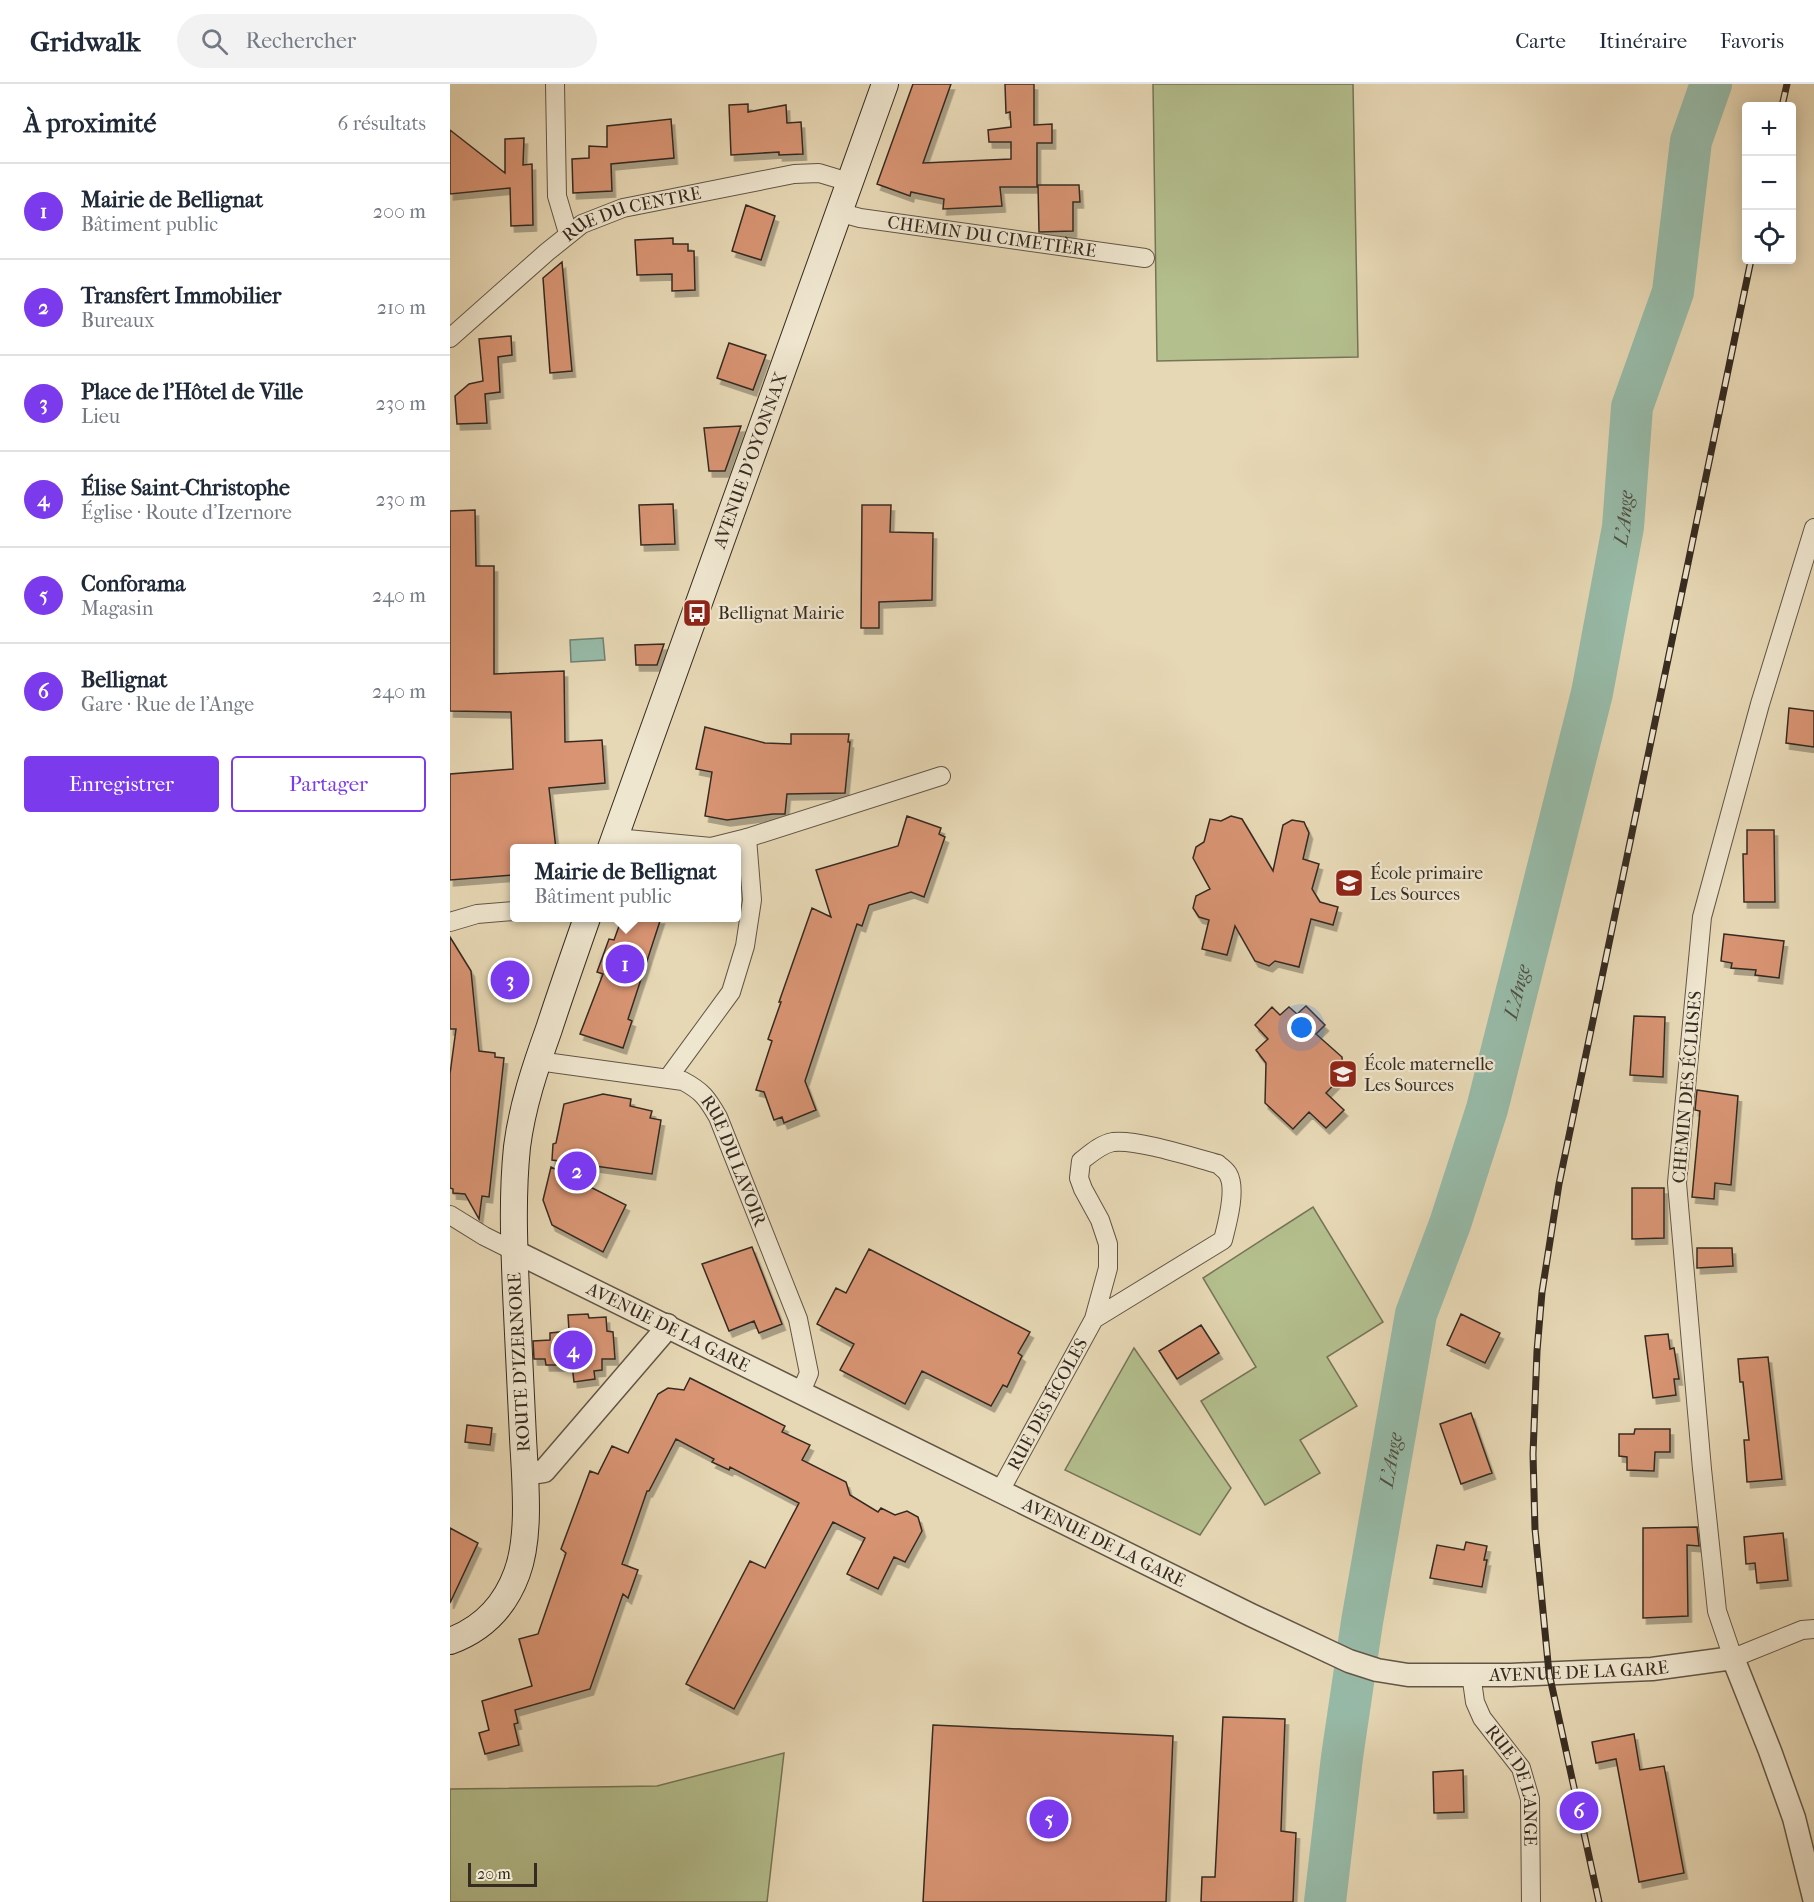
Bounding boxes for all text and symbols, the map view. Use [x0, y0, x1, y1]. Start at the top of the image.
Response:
search box [177, 14, 597, 68]
text: Gridwalk [30, 25, 141, 58]
icon: search [198, 25, 231, 58]
text: Rechercher [246, 28, 356, 54]
text: Carte [1515, 29, 1566, 53]
text: Itinéraire [1599, 29, 1687, 53]
text: Favoris [1720, 29, 1784, 53]
map controls [1742, 102, 1796, 264]
button: + [1742, 102, 1796, 156]
text: À proximité [24, 108, 156, 139]
text: 6 résultats [338, 112, 426, 135]
button: − [1742, 156, 1796, 210]
street label: RUE DU CENTRE [558, 183, 703, 247]
text: Mairie de Bellignat [81, 187, 263, 213]
text: 1 [40, 200, 47, 223]
text: 200 m [373, 200, 426, 223]
button: locate [1742, 210, 1796, 264]
street label: CHEMIN DU CIMETIÈRE [886, 212, 1098, 262]
text: Bâtiment public [81, 213, 218, 236]
text: Transfert Immobilier [81, 283, 281, 309]
text: 2 [38, 296, 49, 319]
text: 210 m [377, 296, 426, 319]
text: Bureaux [81, 309, 155, 332]
street label: AVENUE D'OYONNAX [709, 369, 792, 552]
text: Place de l'Hôtel de Ville [81, 379, 303, 405]
text: 3 [39, 392, 48, 415]
text: 230 m [376, 392, 426, 415]
text: Lieu [81, 405, 120, 428]
text: Élise Saint-Christophe [81, 475, 290, 501]
text: 4 [38, 488, 49, 511]
text: 230 m [376, 488, 426, 511]
water label: L'Ange [1608, 489, 1638, 550]
text: Église · Route d'Izernore [81, 501, 292, 524]
text: Conforama [81, 571, 185, 597]
text: 5 [39, 584, 48, 607]
text: 240 m [372, 584, 426, 607]
text: Magasin [81, 597, 153, 620]
bus stop icon: Bellignat Mairie [681, 597, 713, 629]
place label: Bellignat Mairie [718, 603, 844, 624]
text: Bellignat [81, 667, 167, 693]
text: 6 [38, 680, 49, 703]
text: 240 m [372, 680, 426, 703]
text: Gare · Rue de l'Ange [81, 693, 254, 716]
button: Enregistrer [24, 756, 219, 812]
button: Partager [231, 756, 426, 812]
popup [510, 844, 741, 922]
text: Mairie de Bellignat [534, 859, 717, 885]
place label: École primaire Les Sources [1370, 862, 1483, 905]
school or university icon: École primaire Les Sources [1333, 867, 1365, 899]
text: Bâtiment public [534, 885, 672, 908]
pin: 1 [606, 942, 645, 986]
pin: 3 [490, 958, 530, 1002]
water label: L'Ange [1499, 961, 1535, 1024]
street label: CHEMIN DES ÉCLUSES [1668, 990, 1706, 1184]
your location [1287, 1013, 1316, 1042]
place label: École maternelle Les Sources [1364, 1053, 1494, 1096]
school or university icon: École maternelle Les Sources [1327, 1058, 1359, 1090]
street label: RUE DU LAVOIR [696, 1091, 771, 1230]
pin: 2 [558, 1148, 596, 1194]
street label: ROUTE D'IZERNORE [504, 1272, 535, 1452]
street label: AVENUE DE LA GARE [582, 1278, 753, 1377]
pin: 4 [554, 1328, 592, 1372]
street label: RUE DES ÉCOLES [1003, 1335, 1092, 1474]
water label: L'Ange [1374, 1430, 1407, 1491]
street label: AVENUE DE LA GARE [1018, 1493, 1189, 1592]
street label: AVENUE DE LA GARE [1488, 1657, 1670, 1686]
street label: RUE DE L'ANGE [1480, 1721, 1540, 1846]
pin: 6 [1560, 1788, 1598, 1834]
pin: 5 [1030, 1796, 1068, 1842]
scale bar [468, 1860, 537, 1888]
text: 20 m [477, 1864, 511, 1883]

